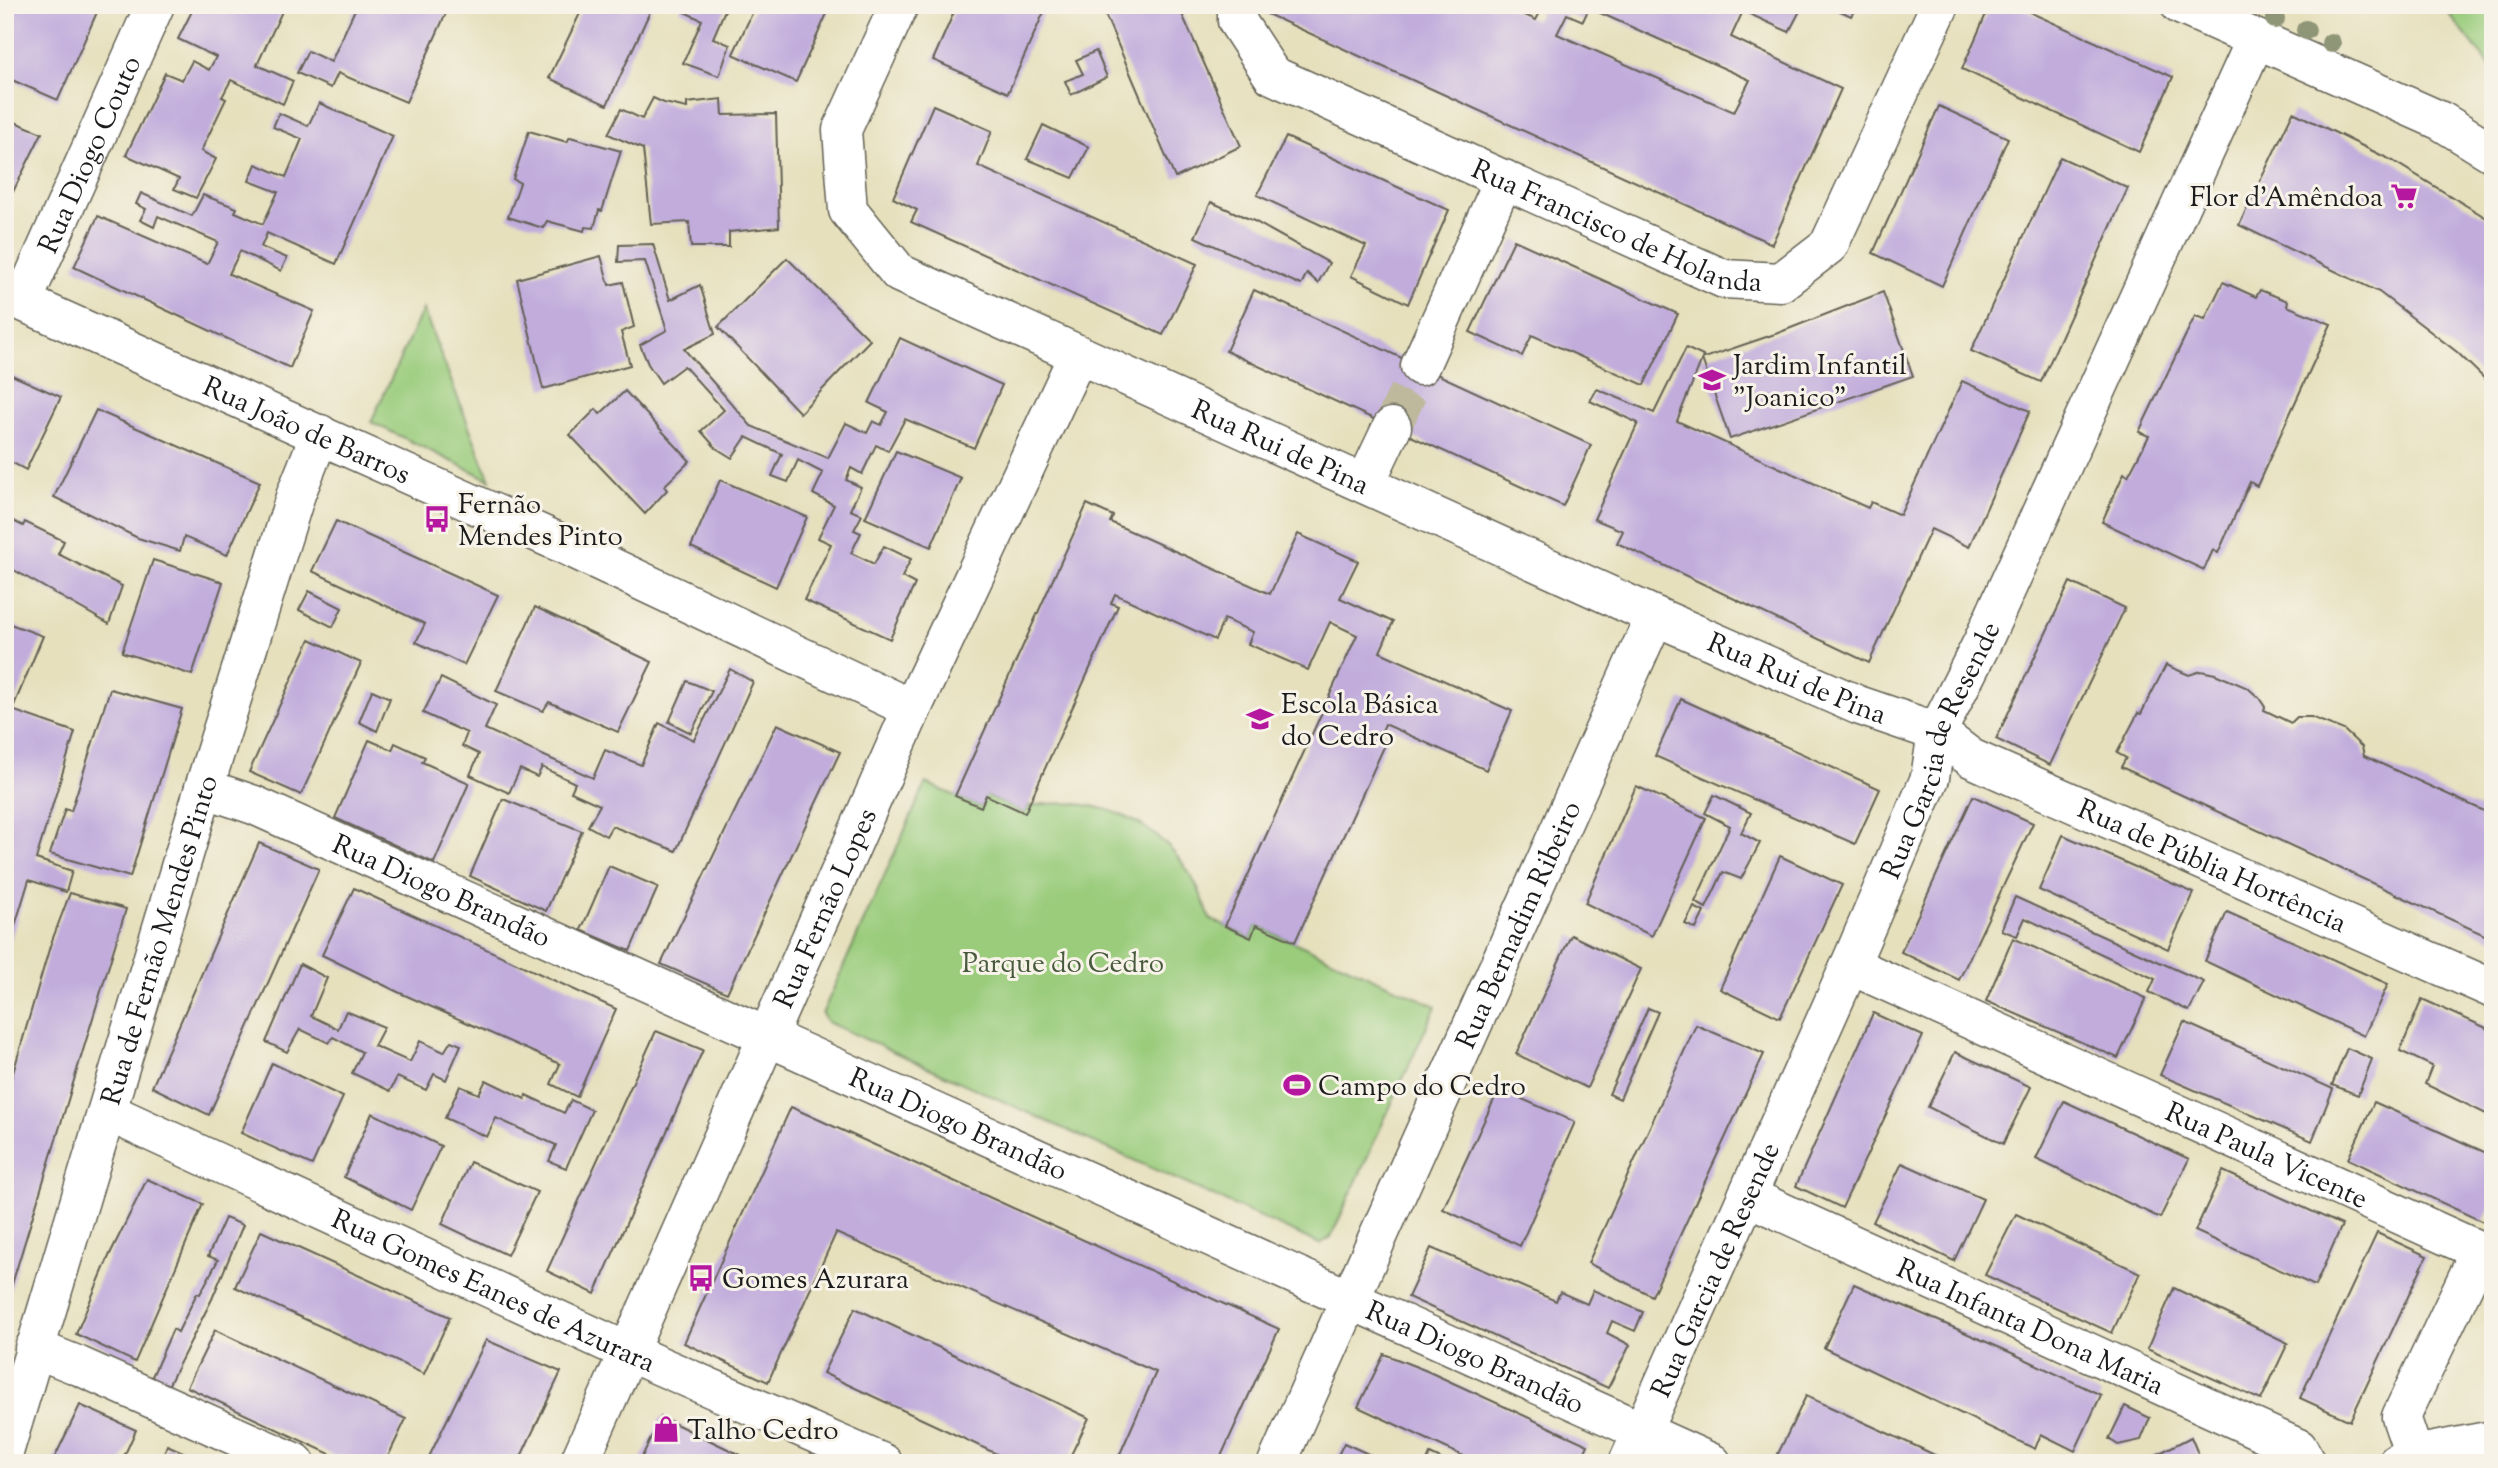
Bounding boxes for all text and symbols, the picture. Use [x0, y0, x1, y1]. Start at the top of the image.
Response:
street label: Rua Diogo Couto [30, 50, 153, 260]
street label: Rua Francisco de Holanda [1464, 151, 1763, 304]
place label: Flor d'Amêndoa [2190, 179, 2383, 219]
supermarket icon: Flor d'Amêndoa [2389, 181, 2419, 211]
place label: Jardim Infantil "Joanico" [1731, 347, 1907, 419]
school or university icon: Jardim Infantil "Joanico" [1697, 365, 1727, 395]
street label: Rua João de Barros [196, 368, 416, 496]
street label: Rua Rui de Pina [1184, 391, 1375, 507]
place label: Fernão Mendes Pinto [458, 486, 623, 558]
bus stop icon: Fernão Mendes Pinto [422, 504, 452, 534]
street label: Rua Garcia de Resende [1872, 616, 2012, 886]
street label: Rua Rui de Pina [1700, 624, 1891, 736]
place label: Escola Básica do Cedro [1281, 686, 1438, 758]
school or university icon: Escola Básica do Cedro [1245, 704, 1275, 734]
street label: Rua de Fernão Mendes Pinto [93, 770, 230, 1110]
street label: Rua de Públia Hortência [2071, 791, 2352, 945]
street label: Rua Bernadim Ribeiro [1447, 795, 1593, 1056]
street label: Rua Fernão Lopes [765, 803, 889, 1015]
street label: Rua Diogo Brandão [325, 826, 556, 959]
park label: Parque do Cedro [962, 945, 1164, 985]
street label: Rua Diogo Brandão [842, 1059, 1073, 1192]
place label: Campo do Cedro [1318, 1068, 1526, 1108]
sports icon: Campo do Cedro [1282, 1070, 1312, 1100]
street label: Rua Paula Vicente [2158, 1094, 2374, 1220]
street label: Rua Garcia de Resende [1643, 1137, 1791, 1405]
street label: Rua Gomes Eanes de Azurara [324, 1201, 661, 1384]
street label: Rua Infanta Dona Maria [1889, 1250, 2170, 1407]
place label: Gomes Azurara [722, 1261, 909, 1301]
bus stop icon: Gomes Azurara [686, 1263, 716, 1293]
street label: Rua Diogo Brandão [1359, 1292, 1590, 1426]
place label: Talho Cedro [687, 1412, 839, 1452]
shop icon: Talho Cedro [651, 1414, 681, 1444]

